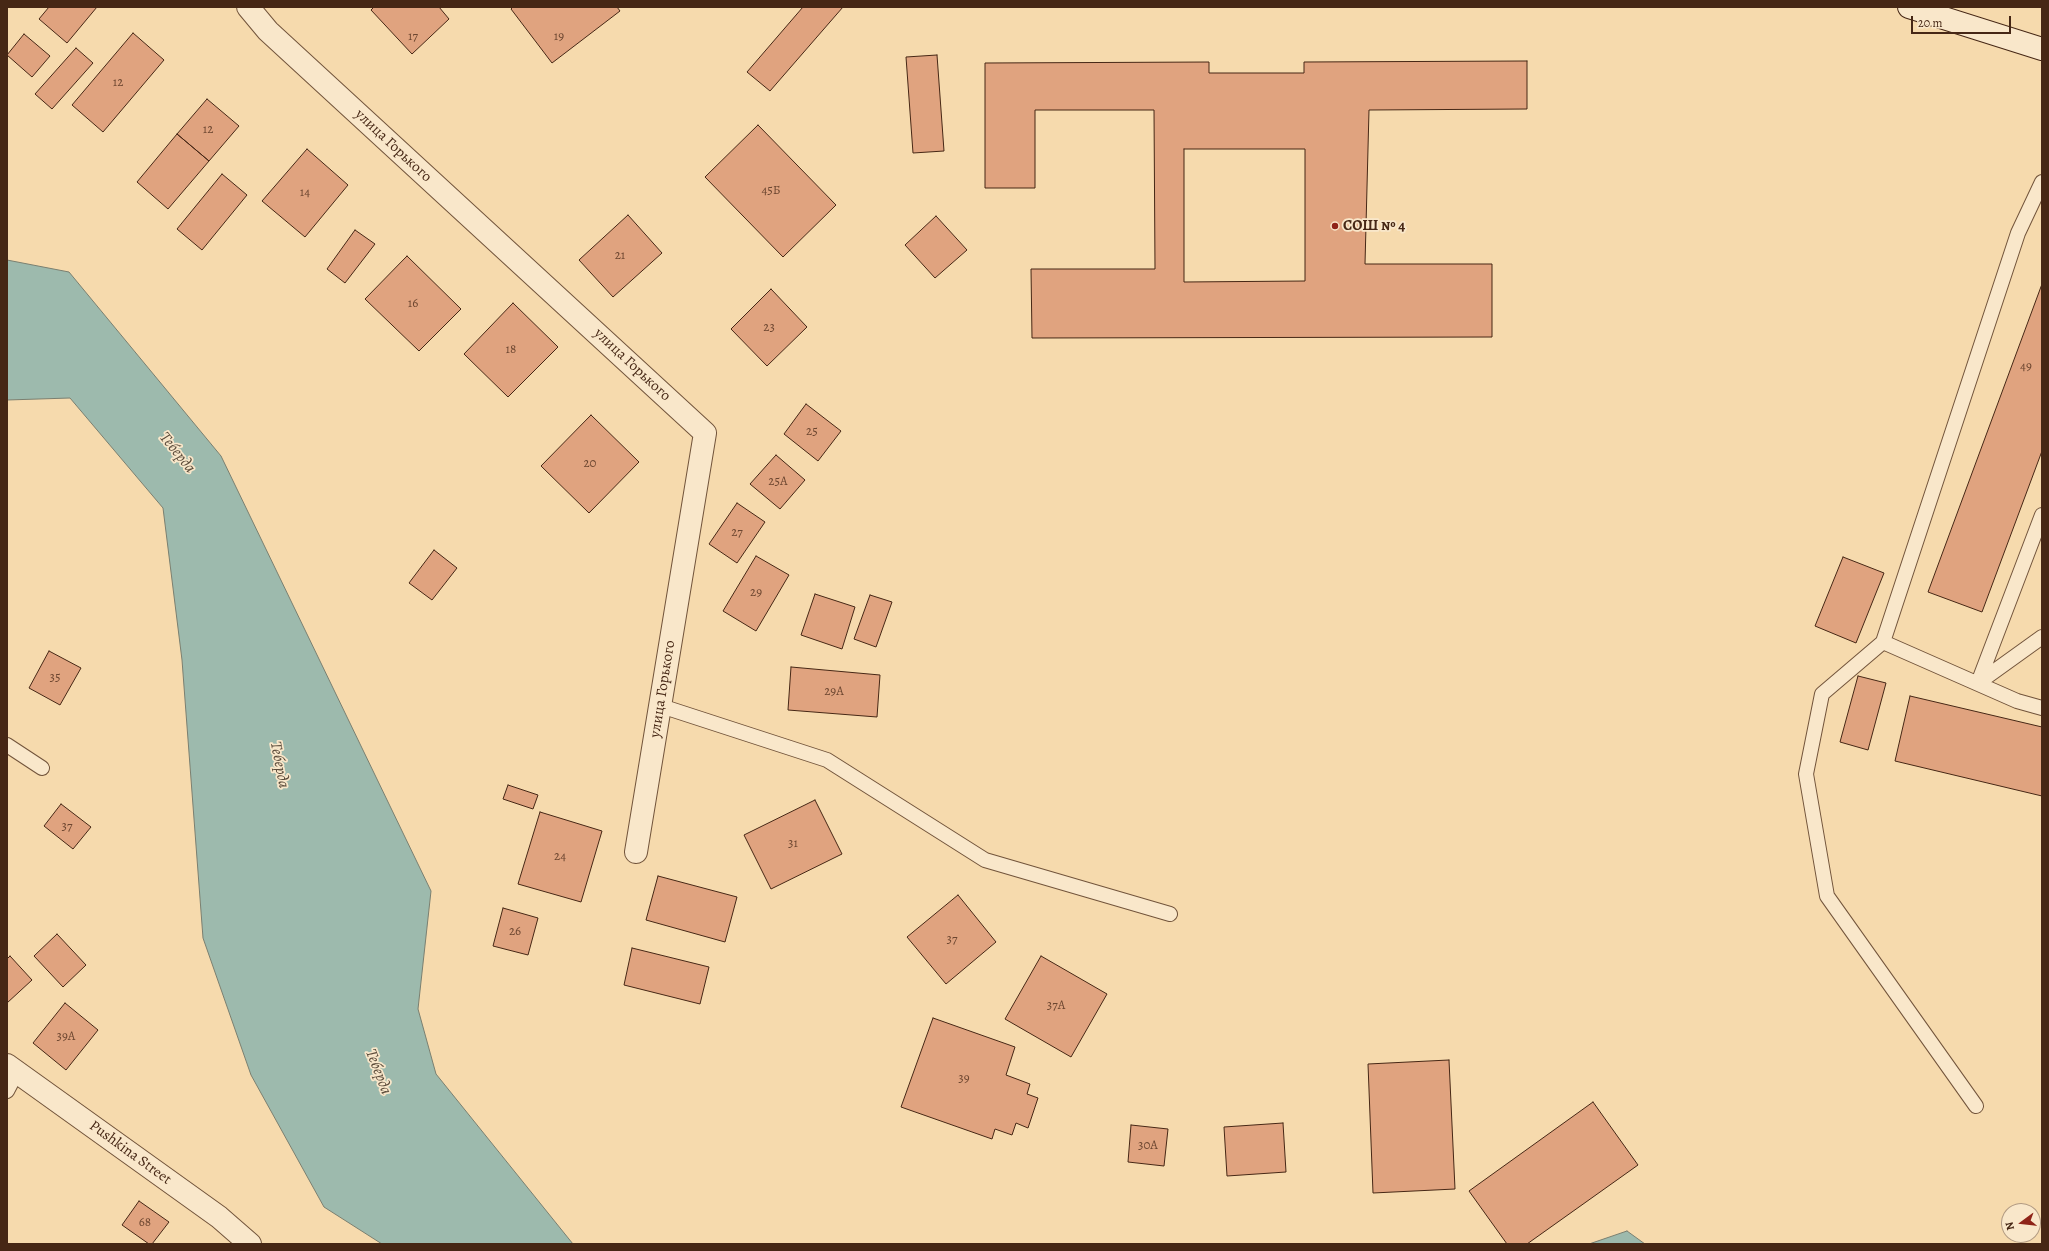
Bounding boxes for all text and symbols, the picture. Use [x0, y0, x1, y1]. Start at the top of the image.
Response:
scale bar [1913, 8, 2013, 34]
text: 20 m [1918, 15, 1942, 31]
house number: 17 [408, 29, 418, 45]
house number: 19 [554, 29, 564, 45]
house number: 12 [113, 75, 123, 91]
street label: улица Горького [351, 106, 435, 186]
house number: 12 [203, 122, 213, 138]
house number: 45Б [761, 183, 781, 199]
house number: 14 [300, 185, 310, 201]
place label: СОШ № 4 [1343, 217, 1405, 235]
marker: СОШ № 4 [1330, 221, 1340, 231]
house number: 21 [615, 248, 625, 264]
house number: 16 [408, 296, 418, 312]
house number: 23 [763, 320, 775, 336]
street label: улица Горького [590, 325, 674, 405]
house number: 18 [506, 342, 516, 358]
house number: 49 [2020, 359, 2032, 375]
house number: 25 [806, 424, 818, 440]
water label: Теберда [155, 429, 199, 477]
house number: 20 [583, 456, 597, 472]
house number: 25А [768, 474, 788, 490]
house number: 27 [731, 525, 743, 541]
house number: 29 [750, 585, 762, 601]
street label: улица Горького [646, 639, 680, 739]
house number: 35 [50, 670, 60, 686]
house number: 29А [824, 684, 844, 700]
water label: Теберда [265, 740, 293, 790]
house number: 37 [62, 819, 72, 835]
house number: 31 [788, 836, 798, 852]
house number: 24 [554, 849, 566, 865]
house number: 26 [509, 924, 521, 940]
house number: 37 [947, 932, 957, 948]
house number: 37А [1047, 998, 1065, 1014]
house number: 39А [57, 1029, 75, 1045]
water label: Теберда [361, 1047, 395, 1097]
house number: 39 [958, 1071, 970, 1087]
street label: Pushkina Street [85, 1117, 175, 1189]
house number: 30А [1138, 1138, 1158, 1154]
north arrow [2001, 1203, 2041, 1243]
house number: 68 [139, 1215, 151, 1231]
text: N [2002, 1220, 2018, 1232]

